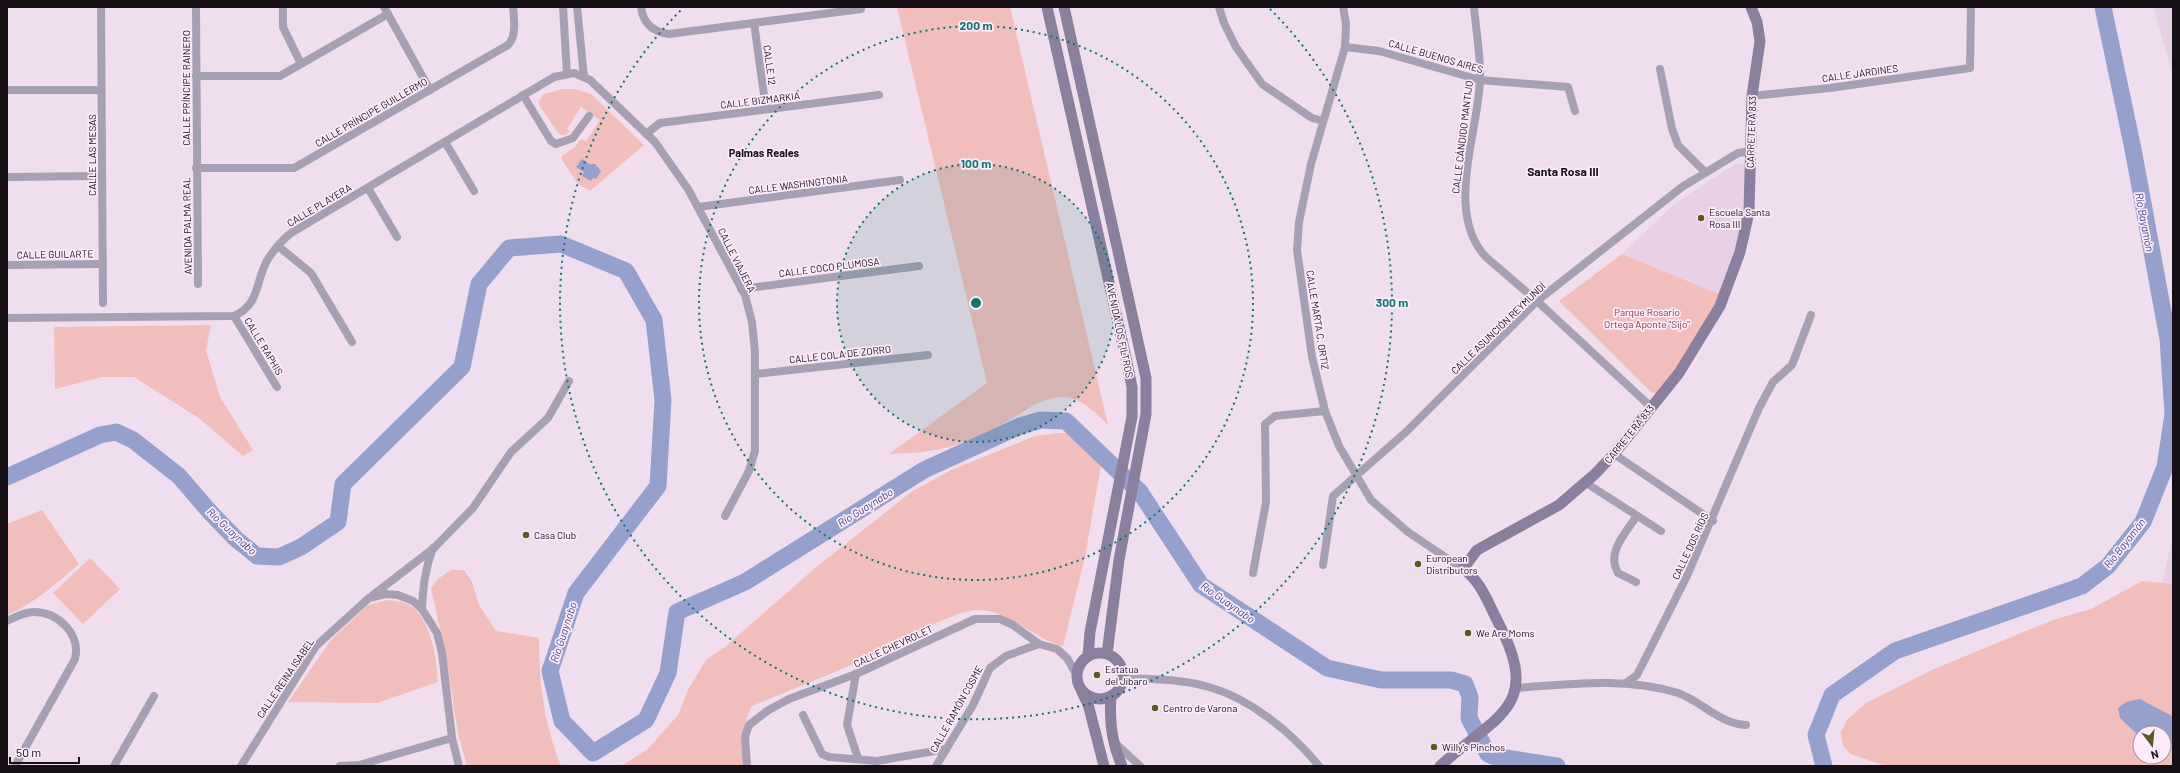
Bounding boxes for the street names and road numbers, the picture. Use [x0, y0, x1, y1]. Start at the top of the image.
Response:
street label: CALLE PRÍNCIPE RAINERO [180, 30, 192, 146]
street label: CALLE BUENOS AIRES [1387, 37, 1485, 75]
street label: CALLE 12 [761, 44, 779, 86]
street label: CALLE JARDINES [1821, 62, 1899, 84]
street label: CALLE PRÍNCIPE GUILLERMO [313, 75, 429, 149]
street label: CALLE CÁNDIDO MANTIJO [1449, 80, 1475, 194]
street label: CALLE BIZMARKIA [720, 89, 800, 111]
street label: CARRETERA 833 [1744, 96, 1758, 168]
street label: CALLE LAS MESAS [86, 114, 98, 196]
street label: CALLE WASHINGTONIA [748, 172, 848, 196]
street label: AVENIDA PALMA REAL [180, 177, 194, 275]
street label: CALLE PLAYERA [285, 181, 353, 229]
street label: CALLE VIAJERA [716, 226, 758, 294]
street label: CALLE GUILARTE [17, 247, 93, 261]
street label: CALLE COCO PLUMOSA [778, 255, 880, 279]
street label: CALLE MARTA C. ORTIZ [1304, 269, 1332, 371]
street label: CALLE ASUNCIÓN REYMUNDÍ [1448, 279, 1548, 376]
street label: AVENIDA LOS FILTROS [1104, 281, 1136, 379]
street label: CALLE RAPHIS [242, 315, 286, 377]
street label: CALLE COLA DE ZORRO [788, 343, 892, 365]
street label: CARRETERA 833 [1602, 402, 1656, 466]
street label: CALLE DOS RÍOS [1669, 510, 1711, 581]
street label: CALLE CHEVROLET [851, 622, 935, 670]
street label: CALLE REINA ISABEL [254, 636, 316, 720]
street label: CALLE RAMÓN COSME [927, 663, 985, 755]

